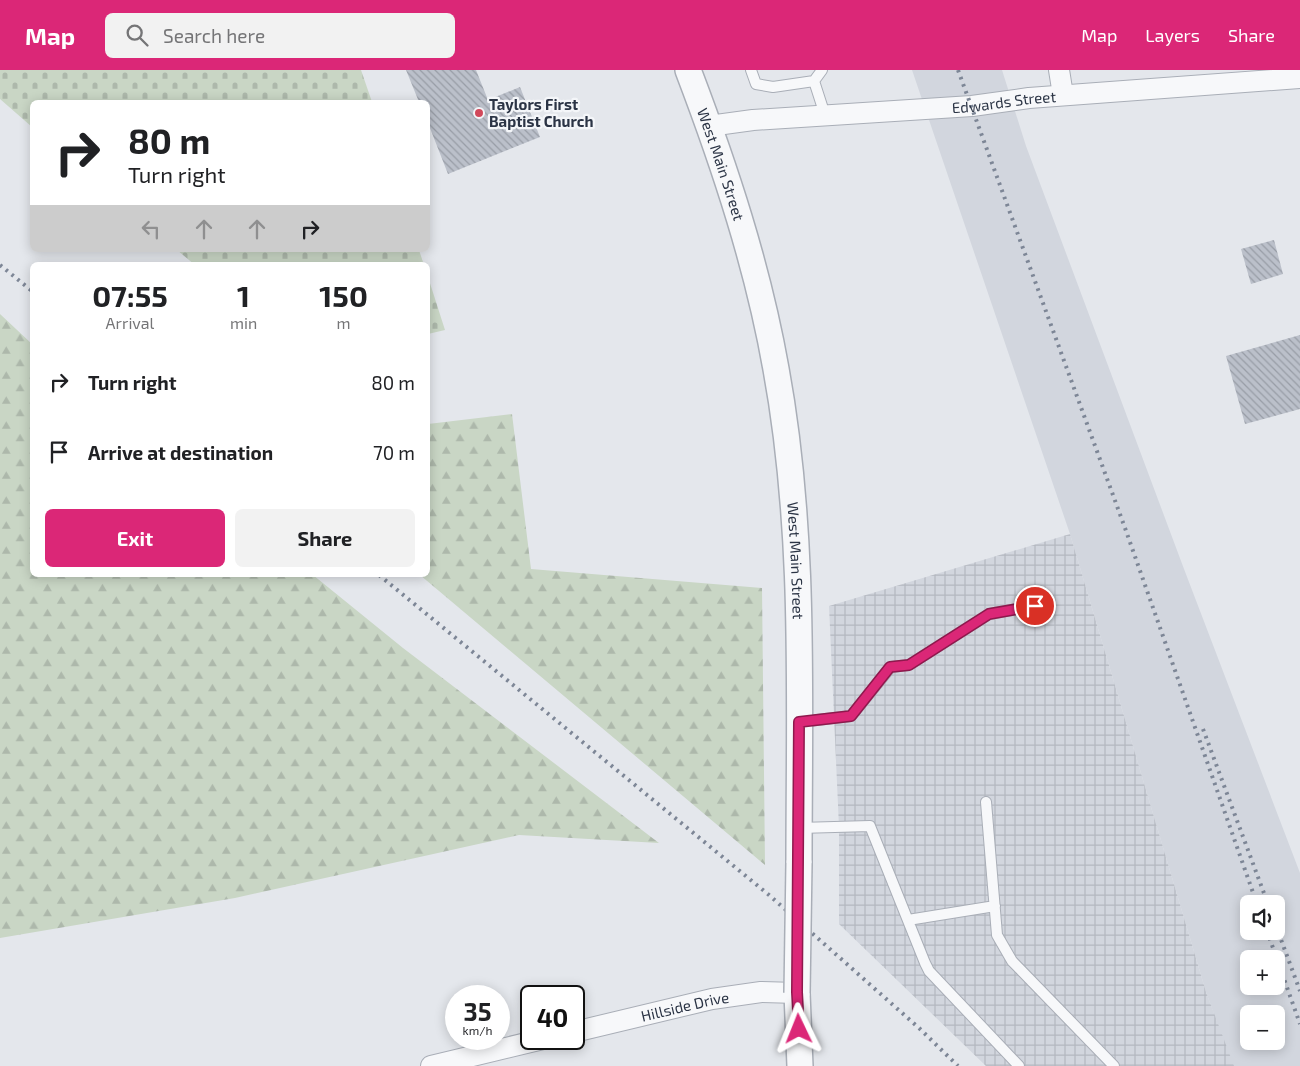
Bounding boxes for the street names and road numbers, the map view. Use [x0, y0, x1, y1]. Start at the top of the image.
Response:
street label: Edwards Street [951, 87, 1057, 116]
street label: West Main Street [694, 105, 749, 223]
street label: West Main Street [784, 501, 808, 620]
street label: Hillside Drive [639, 988, 730, 1025]

